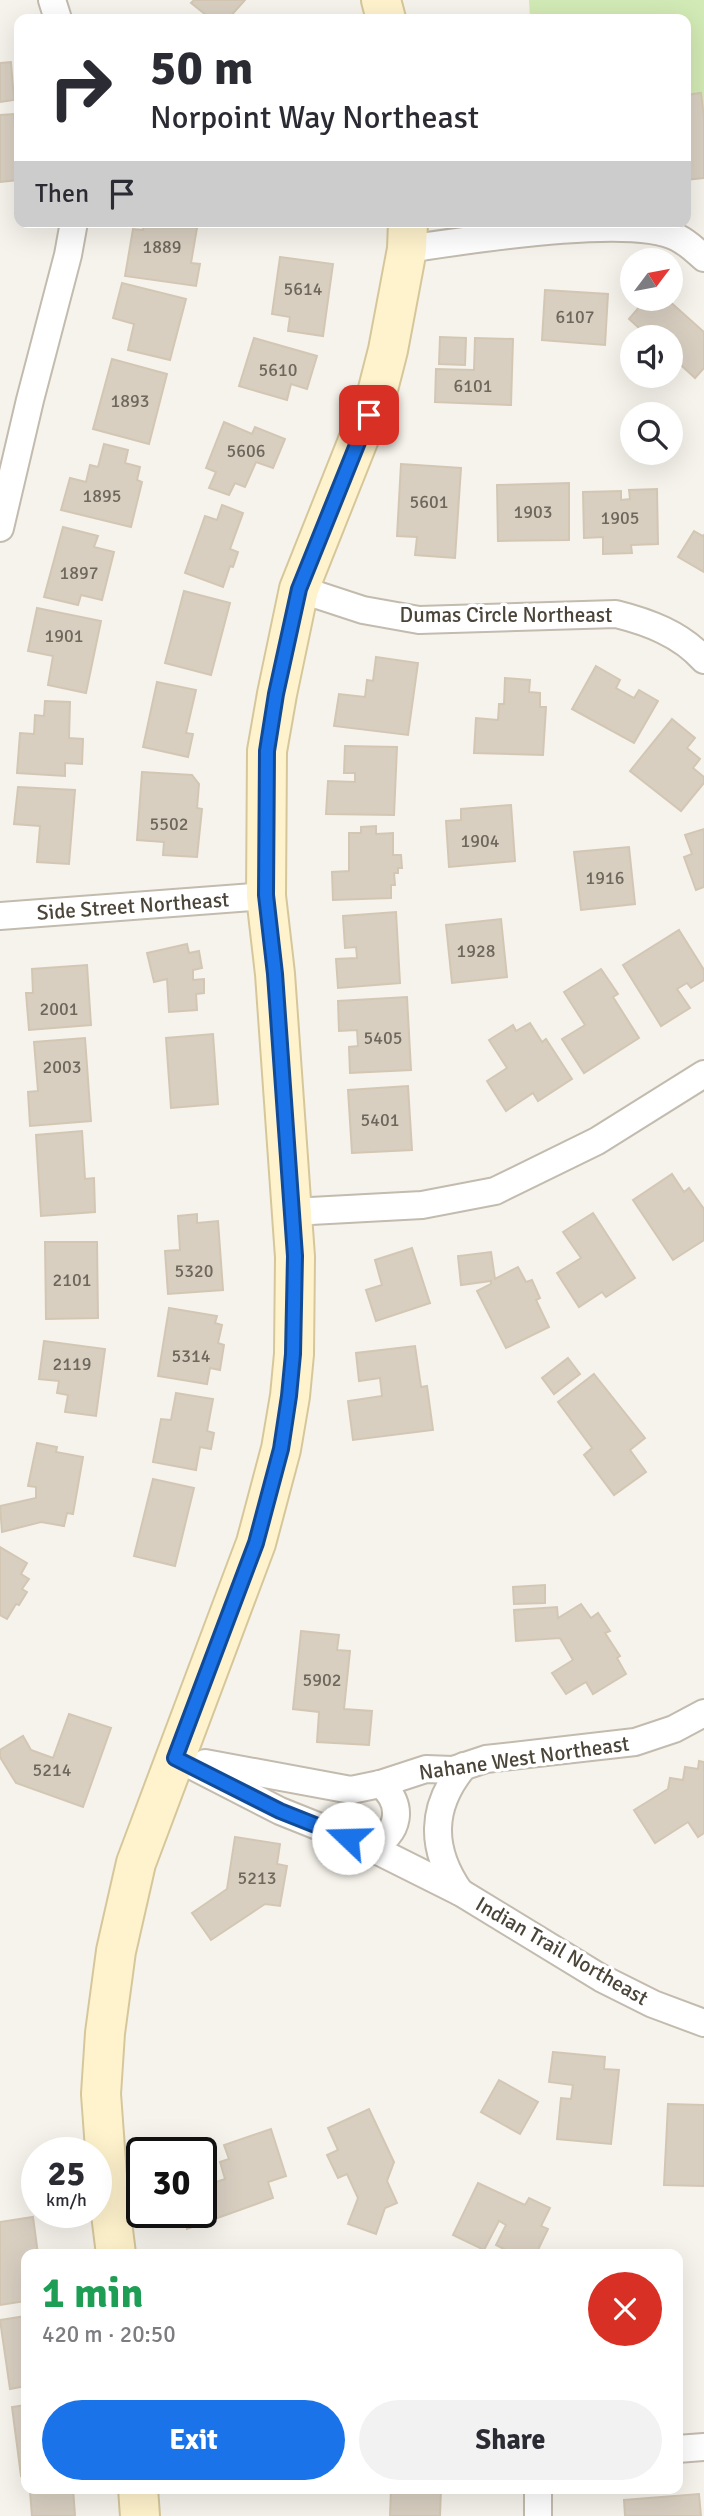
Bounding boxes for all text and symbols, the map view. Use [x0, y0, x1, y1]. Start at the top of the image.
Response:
text: 50 m [150, 38, 253, 98]
icon: right [35, 42, 126, 133]
text: Norpoint Way Northeast [150, 98, 479, 137]
icon: arrive [103, 175, 141, 213]
text: Then [35, 178, 89, 210]
house number: 1889 [143, 236, 181, 258]
north arrow [620, 248, 682, 312]
map controls [620, 248, 683, 465]
house number: 5614 [284, 278, 323, 300]
house number: 6107 [556, 306, 594, 328]
button: sound [620, 325, 683, 388]
house number: 5610 [259, 359, 297, 381]
house number: 6101 [454, 375, 492, 397]
pin [339, 385, 399, 445]
house number: 1893 [111, 390, 149, 412]
icon: arrive [350, 396, 388, 434]
button: search [620, 402, 683, 465]
house number: 5606 [227, 440, 265, 462]
house number: 1895 [83, 485, 121, 507]
house number: 5601 [410, 491, 448, 513]
house number: 1903 [514, 501, 552, 523]
house number: 1905 [601, 507, 639, 529]
house number: 1897 [60, 562, 98, 584]
street label: Dumas Circle Northeast [400, 602, 612, 628]
house number: 1901 [45, 625, 83, 647]
house number: 5502 [150, 813, 188, 835]
house number: 1904 [461, 830, 500, 852]
house number: 1916 [586, 867, 624, 889]
street label: Side Street Northeast [36, 886, 230, 926]
house number: 1928 [457, 940, 495, 962]
house number: 2001 [40, 998, 78, 1020]
house number: 5405 [364, 1027, 402, 1049]
house number: 2003 [43, 1056, 81, 1078]
house number: 5401 [361, 1109, 399, 1131]
house number: 5320 [175, 1260, 213, 1282]
house number: 2101 [53, 1269, 91, 1291]
house number: 5314 [172, 1345, 211, 1367]
house number: 2119 [53, 1353, 91, 1375]
house number: 5902 [303, 1669, 341, 1691]
street label: Nahane West Northeast [417, 1730, 631, 1786]
house number: 5214 [33, 1759, 72, 1781]
position arrow [311, 1801, 385, 1875]
house number: 5213 [238, 1867, 276, 1889]
street label: Indian Trail Northeast [471, 1891, 653, 2011]
speed limit sign: 30 [126, 2137, 217, 2228]
text: 25 [48, 2152, 85, 2195]
text: km/h [46, 2189, 87, 2211]
text: 1 min [42, 2268, 143, 2319]
button: close [588, 2272, 662, 2346]
text: 420 m · 20:50 [42, 2320, 176, 2349]
button: Exit [42, 2400, 345, 2480]
button: Share [359, 2400, 662, 2480]

